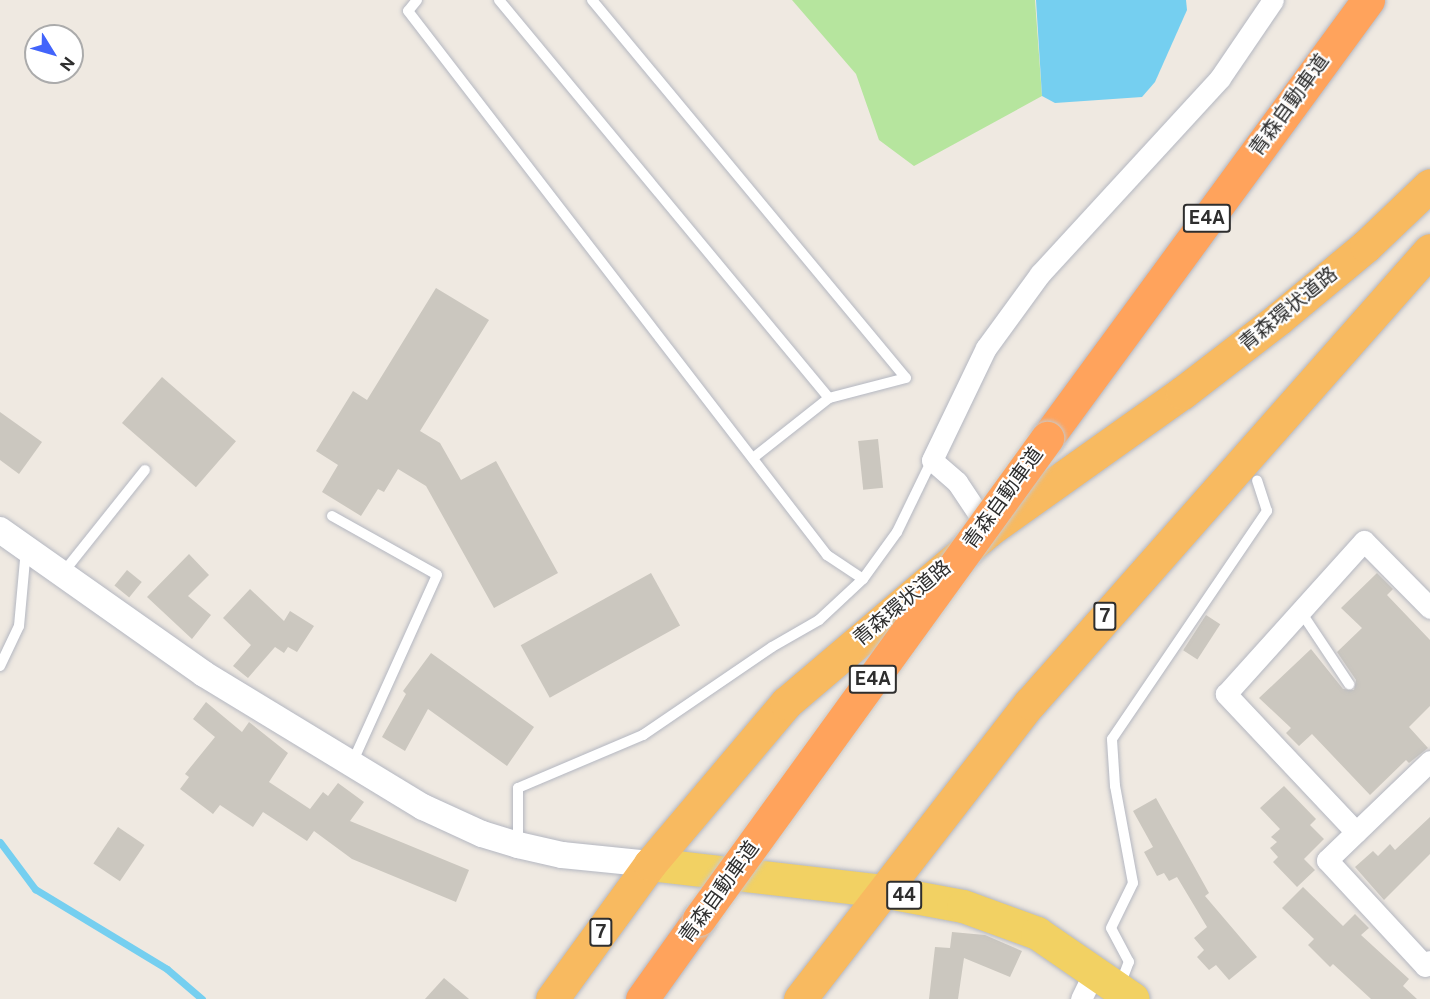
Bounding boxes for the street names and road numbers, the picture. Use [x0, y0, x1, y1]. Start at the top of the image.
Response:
street label: 青森自動車道 [1244, 49, 1334, 161]
road number: E4A [1182, 203, 1232, 233]
street label: 青森環状道路 [1234, 262, 1342, 356]
street label: 青森自動車道 [958, 442, 1048, 554]
street label: 青森環状道路 [848, 555, 956, 651]
road number: 7 [1093, 601, 1117, 631]
road number: E4A [848, 664, 898, 694]
street label: 青森自動車道 [674, 836, 764, 948]
road number: 44 [886, 880, 922, 910]
road number: 7 [589, 917, 613, 947]

